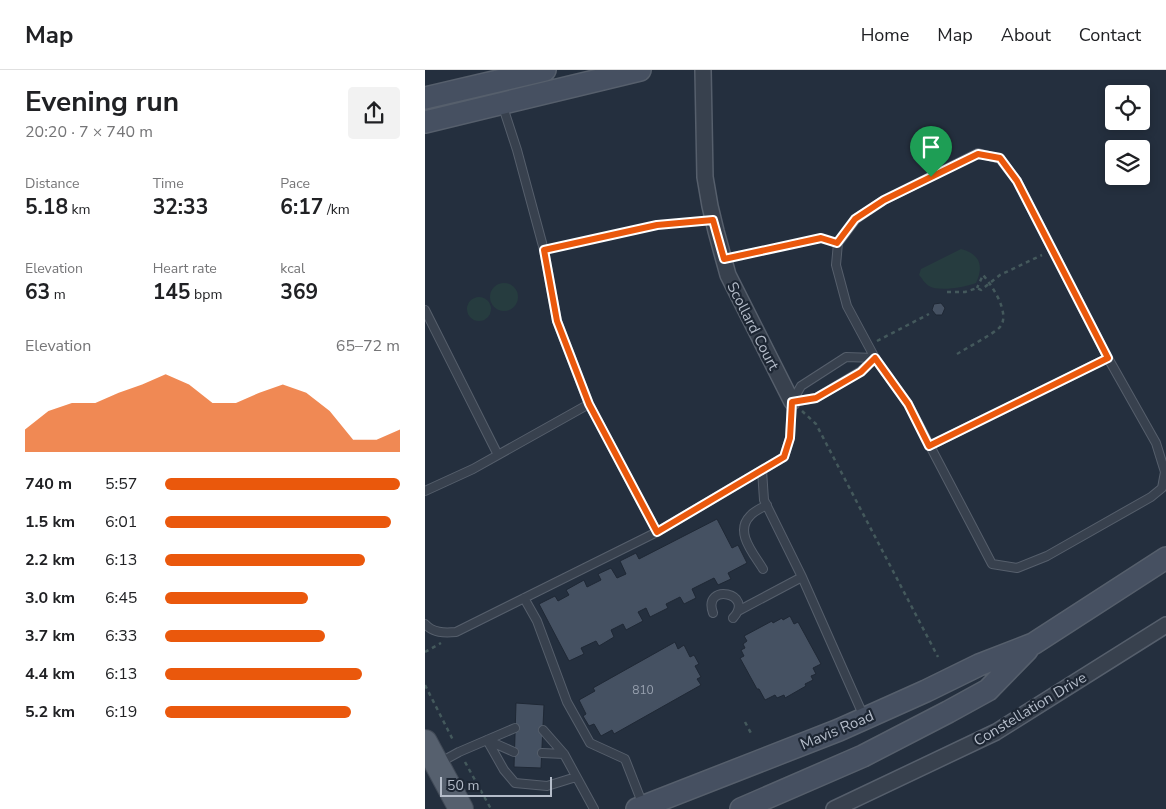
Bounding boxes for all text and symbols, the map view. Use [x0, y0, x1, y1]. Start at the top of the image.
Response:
text: Map [25, 19, 73, 51]
text: Home [861, 23, 909, 47]
text: Map [937, 23, 973, 47]
text: About [1001, 23, 1051, 47]
text: Contact [1079, 23, 1141, 47]
text: Evening run [25, 83, 179, 121]
map controls [1105, 85, 1150, 185]
button: locate [1105, 85, 1150, 130]
button: share [348, 87, 400, 139]
text: 20:20 · 7 × 740 m [25, 121, 153, 143]
pin [910, 126, 952, 177]
icon: arrive [917, 133, 945, 161]
button: layers [1105, 140, 1150, 185]
text: Distance [25, 174, 79, 193]
text: Time [153, 174, 184, 193]
text: Pace [280, 174, 310, 193]
text: 5.18 [25, 193, 68, 221]
text: 32:33 [153, 193, 208, 221]
text: 6:17 [280, 193, 323, 221]
text: km [68, 200, 91, 219]
text: /km [323, 200, 350, 219]
text: Elevation [25, 259, 83, 278]
text: Heart rate [153, 259, 217, 278]
text: kcal [280, 259, 305, 278]
text: 63 [25, 278, 50, 306]
text: 145 [153, 278, 190, 306]
text: 369 [280, 278, 318, 306]
street label: Scollard Court [722, 279, 784, 374]
text: m [50, 285, 66, 304]
text: bpm [190, 285, 222, 304]
text: Elevation [25, 335, 91, 357]
text: 65–72 m [336, 335, 400, 357]
text: 740 m [25, 473, 72, 495]
text: 5:57 [105, 473, 137, 495]
text: 1.5 km [25, 511, 75, 533]
text: 6:01 [105, 511, 137, 533]
text: 2.2 km [25, 549, 75, 571]
text: 6:13 [105, 549, 137, 571]
text: 3.0 km [25, 587, 75, 609]
text: 6:45 [105, 587, 137, 609]
text: 3.7 km [25, 625, 75, 647]
text: 6:33 [105, 625, 137, 647]
text: 4.4 km [25, 663, 75, 685]
text: 6:13 [105, 663, 137, 685]
street label: Constellation Drive [970, 667, 1090, 751]
house number: 810 [632, 682, 654, 698]
text: 5.2 km [25, 701, 75, 723]
text: 6:19 [105, 701, 137, 723]
street label: Mavis Road [797, 706, 877, 754]
scale bar [440, 774, 553, 797]
text: 50 m [447, 776, 479, 795]

